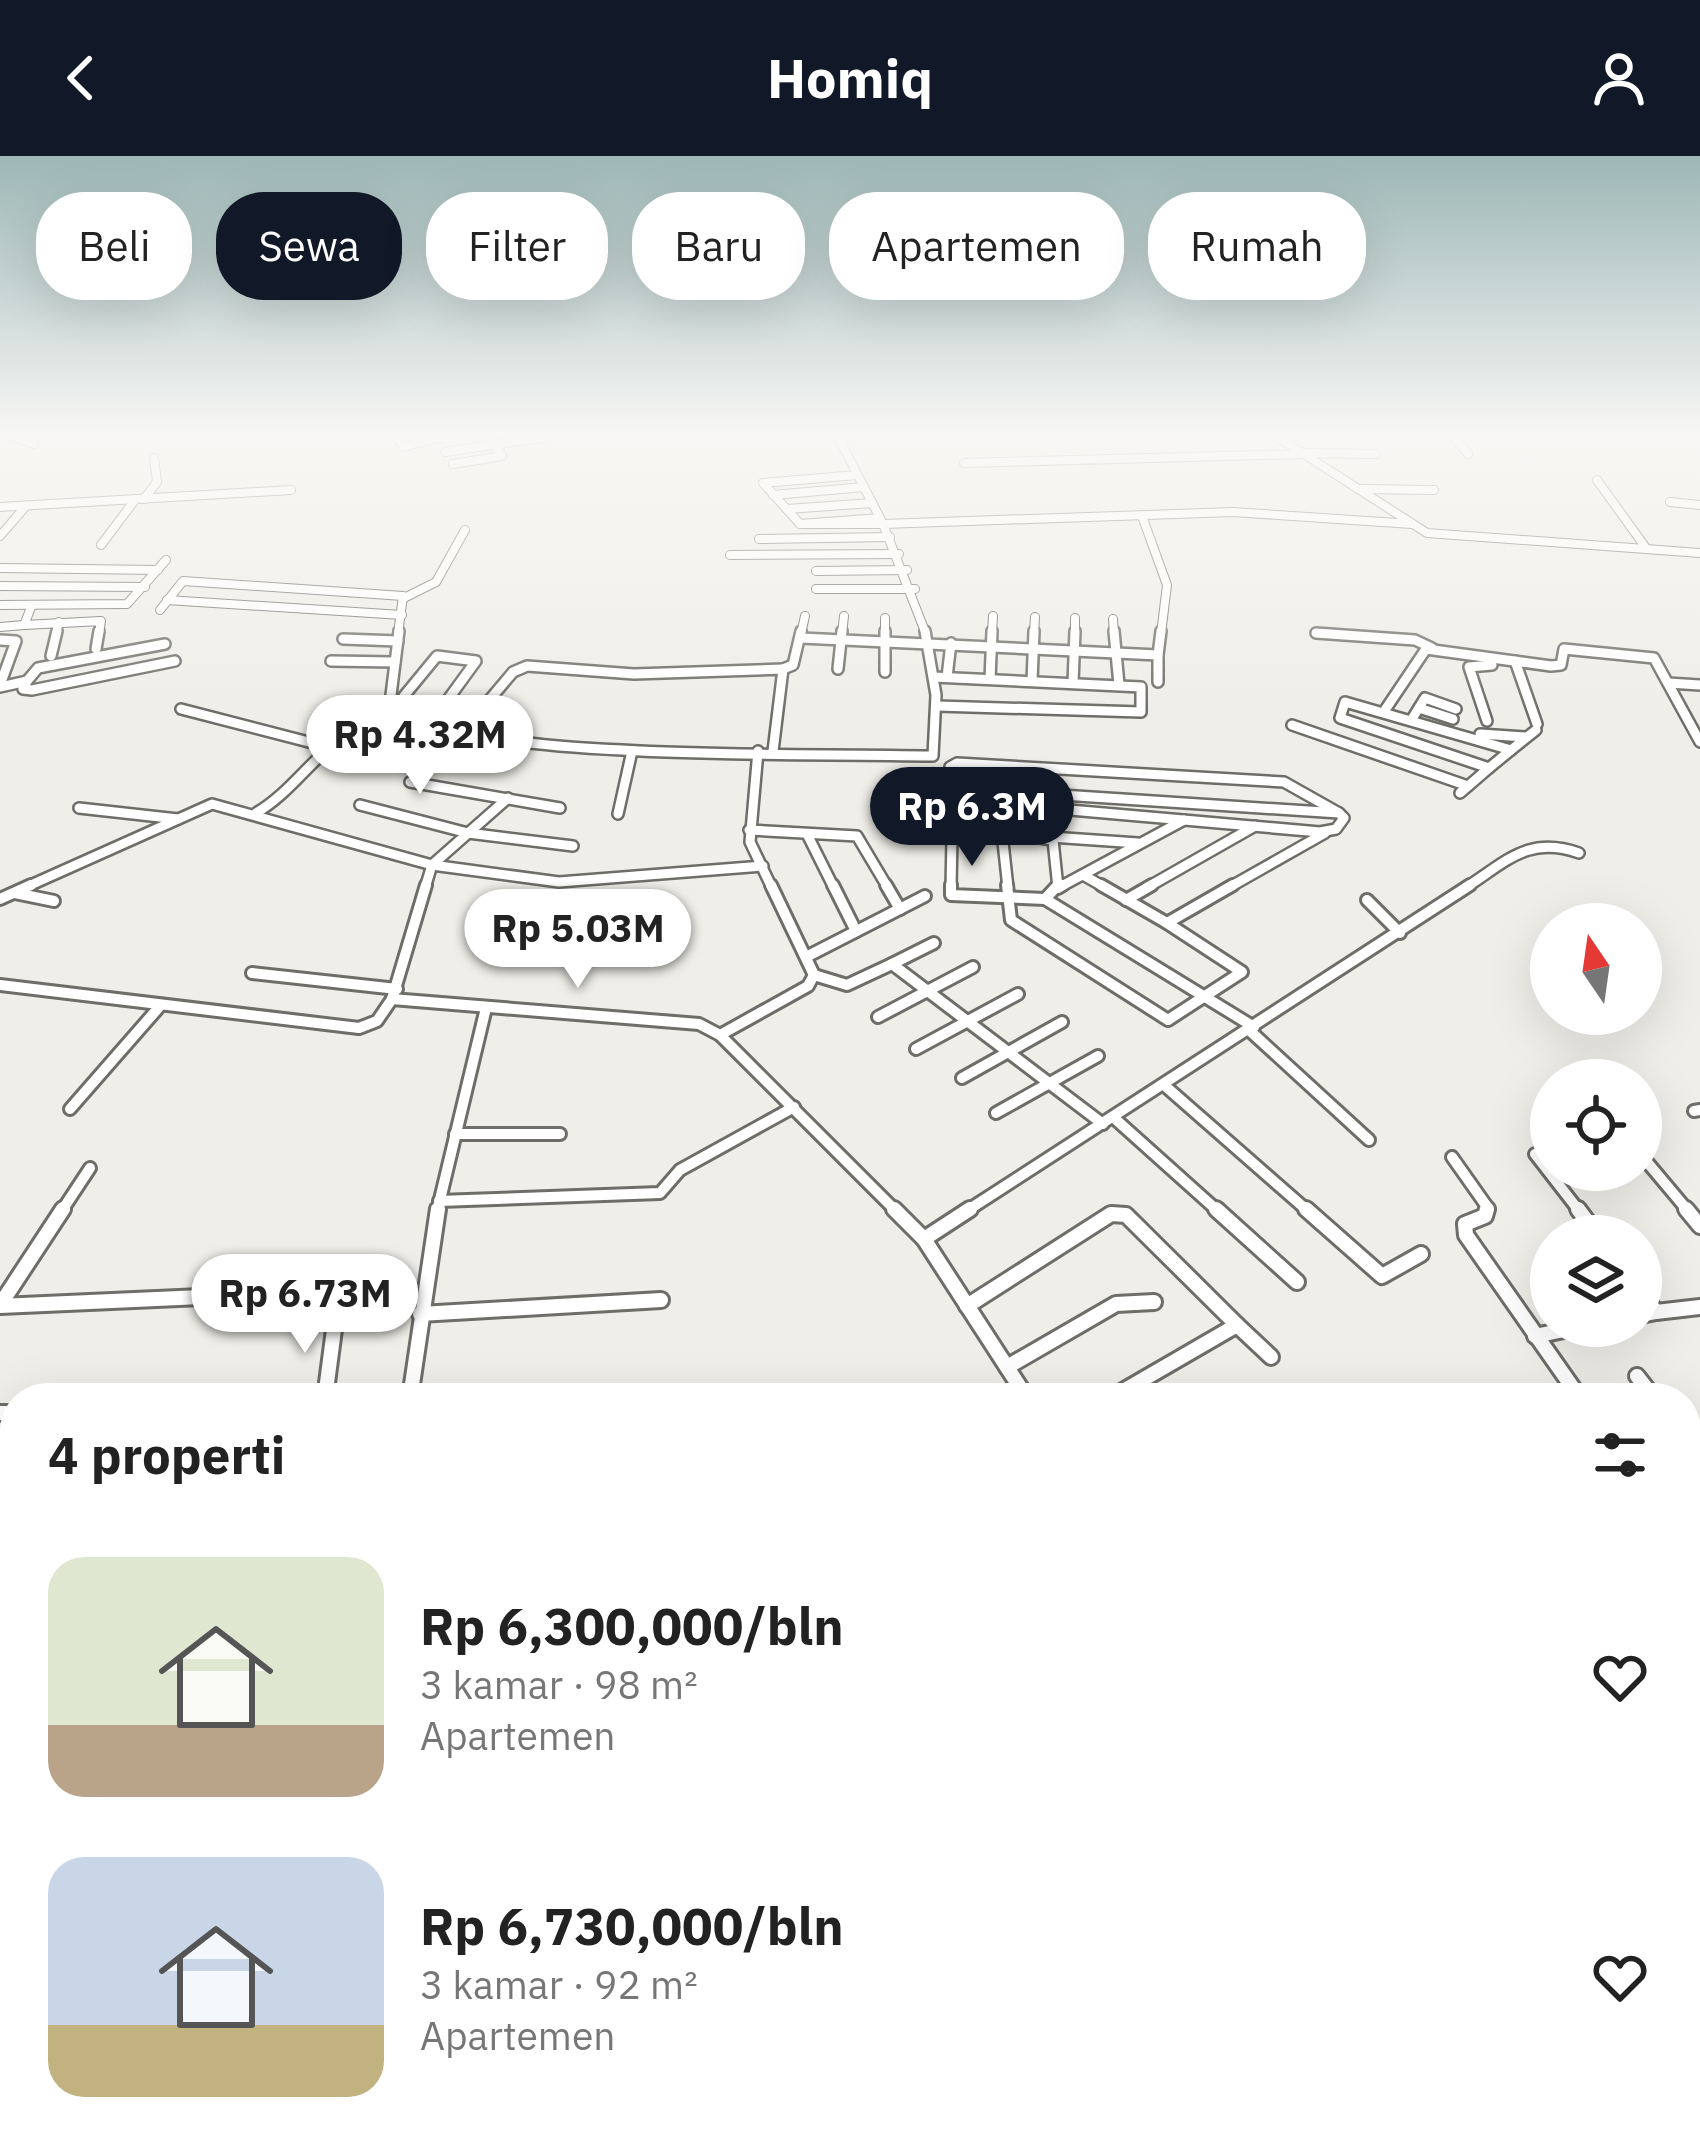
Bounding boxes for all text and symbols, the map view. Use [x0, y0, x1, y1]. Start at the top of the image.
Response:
text: Homiq [767, 43, 933, 113]
icon: back [48, 45, 114, 111]
icon: person [1586, 45, 1652, 111]
chip: Beli [36, 192, 192, 300]
chip: Sewa [216, 192, 402, 300]
chip: Filter [426, 192, 608, 300]
chip: Baru [632, 192, 805, 300]
chip: Apartemen [829, 192, 1124, 300]
chip: Rumah [1148, 192, 1366, 300]
pin: Rp 4.32M [296, 695, 544, 797]
text: Rp 4.32M [333, 708, 507, 759]
pin: Rp 6.3M [861, 767, 1083, 869]
text: Rp 6.3M [897, 780, 1047, 831]
pin: Rp 5.03M [454, 889, 702, 991]
text: Rp 5.03M [491, 902, 665, 953]
north arrow [1530, 903, 1662, 1035]
map controls [1530, 903, 1662, 1347]
button: locate [1530, 1059, 1662, 1191]
button: layers [1530, 1215, 1662, 1347]
pin: Rp 6.73M [181, 1254, 429, 1356]
text: Rp 6.73M [218, 1267, 392, 1318]
text: 4 properti [48, 1422, 285, 1488]
icon: filters [1587, 1422, 1653, 1488]
text: Rp 6,300,000/bln [420, 1593, 844, 1659]
icon: home [144, 1605, 288, 1749]
icon: heart [1587, 1644, 1653, 1710]
text: 3 kamar · 98 m² [420, 1659, 698, 1710]
text: Apartemen [420, 1710, 615, 1761]
text: Rp 6,730,000/bln [420, 1893, 844, 1959]
icon: home [144, 1905, 288, 2049]
icon: heart [1587, 1944, 1653, 2010]
text: 3 kamar · 92 m² [420, 1959, 698, 2010]
text: Apartemen [420, 2010, 615, 2061]

